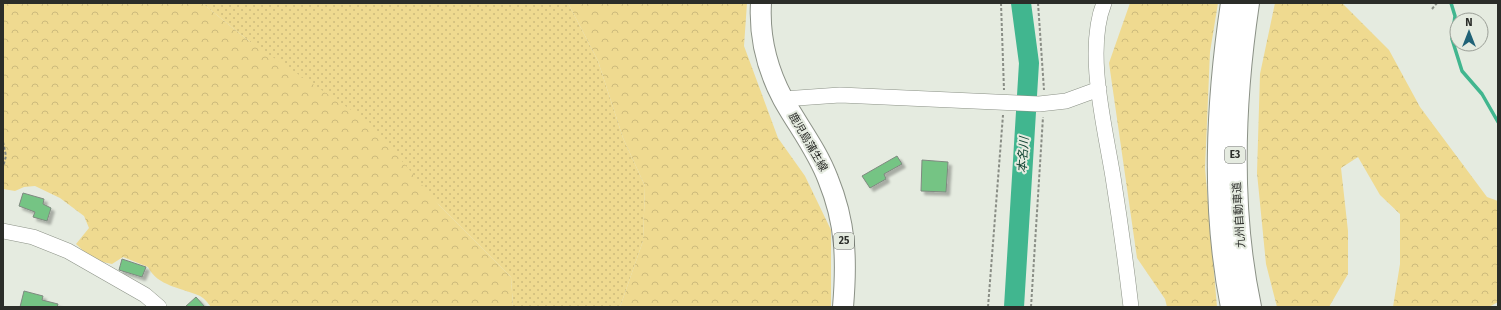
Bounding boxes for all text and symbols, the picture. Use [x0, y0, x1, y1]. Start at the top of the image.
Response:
north arrow [1449, 12, 1489, 52]
text: N [1465, 16, 1473, 29]
street label: 鹿児島蒲生線 [786, 110, 830, 174]
water label: 本名川 [1015, 135, 1031, 173]
road number: E3 [1225, 147, 1245, 163]
street label: 九州自動車道 [1230, 182, 1248, 248]
road number: 25 [834, 233, 854, 249]

